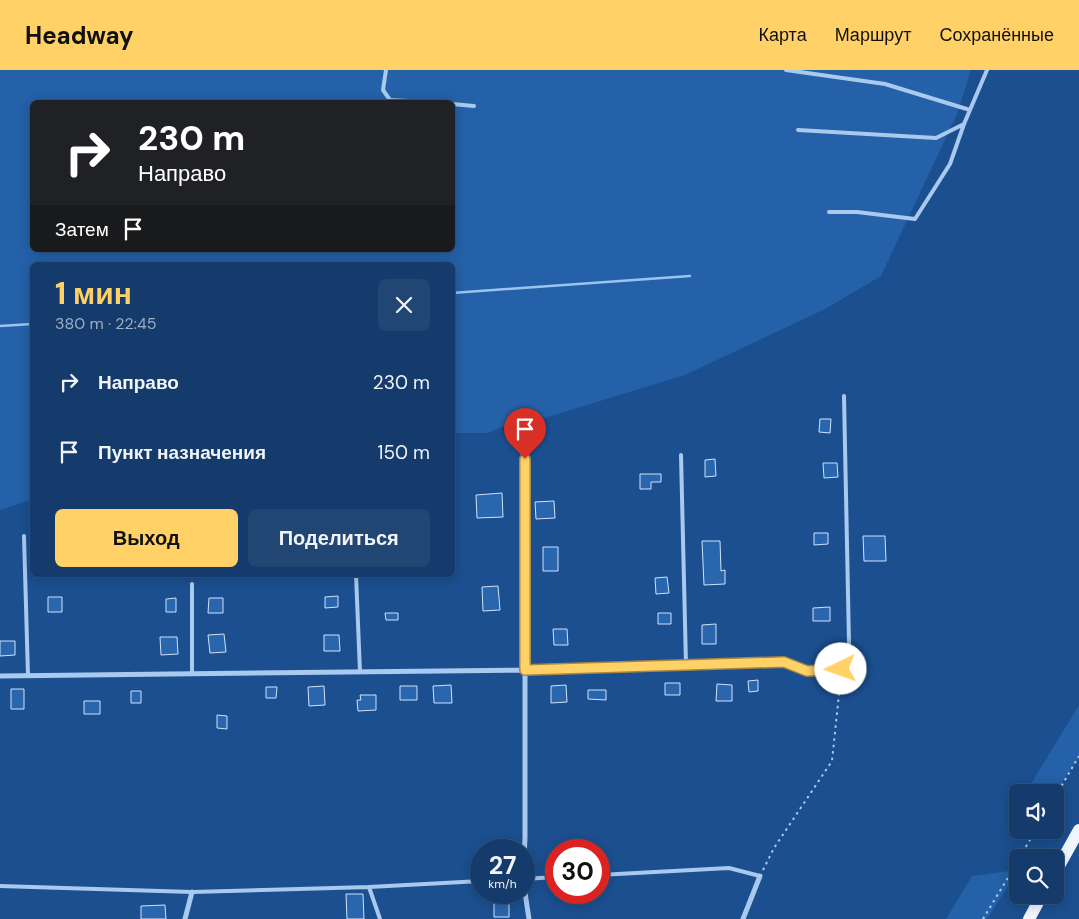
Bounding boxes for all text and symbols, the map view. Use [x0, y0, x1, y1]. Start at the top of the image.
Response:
text: Headway [25, 20, 134, 51]
text: Карта [759, 23, 807, 47]
text: Маршрут [835, 23, 911, 47]
text: Сохранённые [939, 23, 1054, 47]
text: 230 m [138, 115, 245, 161]
icon: right [55, 120, 120, 185]
text: Направо [138, 159, 226, 188]
icon: arrive [119, 215, 147, 243]
text: Затем [55, 217, 109, 242]
text: 1 мин [55, 274, 132, 313]
button: close [378, 279, 430, 331]
text: 380 m · 22:45 [55, 313, 156, 334]
icon: right [55, 368, 83, 396]
text: Направо [98, 370, 179, 395]
text: 230 m [373, 370, 430, 395]
pin [504, 408, 546, 459]
icon: arrive [511, 415, 539, 443]
icon: arrive [55, 438, 83, 466]
text: Пункт назначения [98, 440, 266, 465]
text: 150 m [378, 440, 430, 465]
button: Выход [55, 509, 238, 567]
button: Поделиться [248, 509, 430, 567]
position arrow [814, 642, 866, 694]
map controls [1009, 784, 1064, 904]
button: sound [1009, 784, 1064, 839]
speed limit sign: 30 [545, 839, 610, 904]
text: 27 [489, 849, 516, 882]
button: search [1009, 849, 1064, 904]
text: km/h [488, 876, 517, 892]

